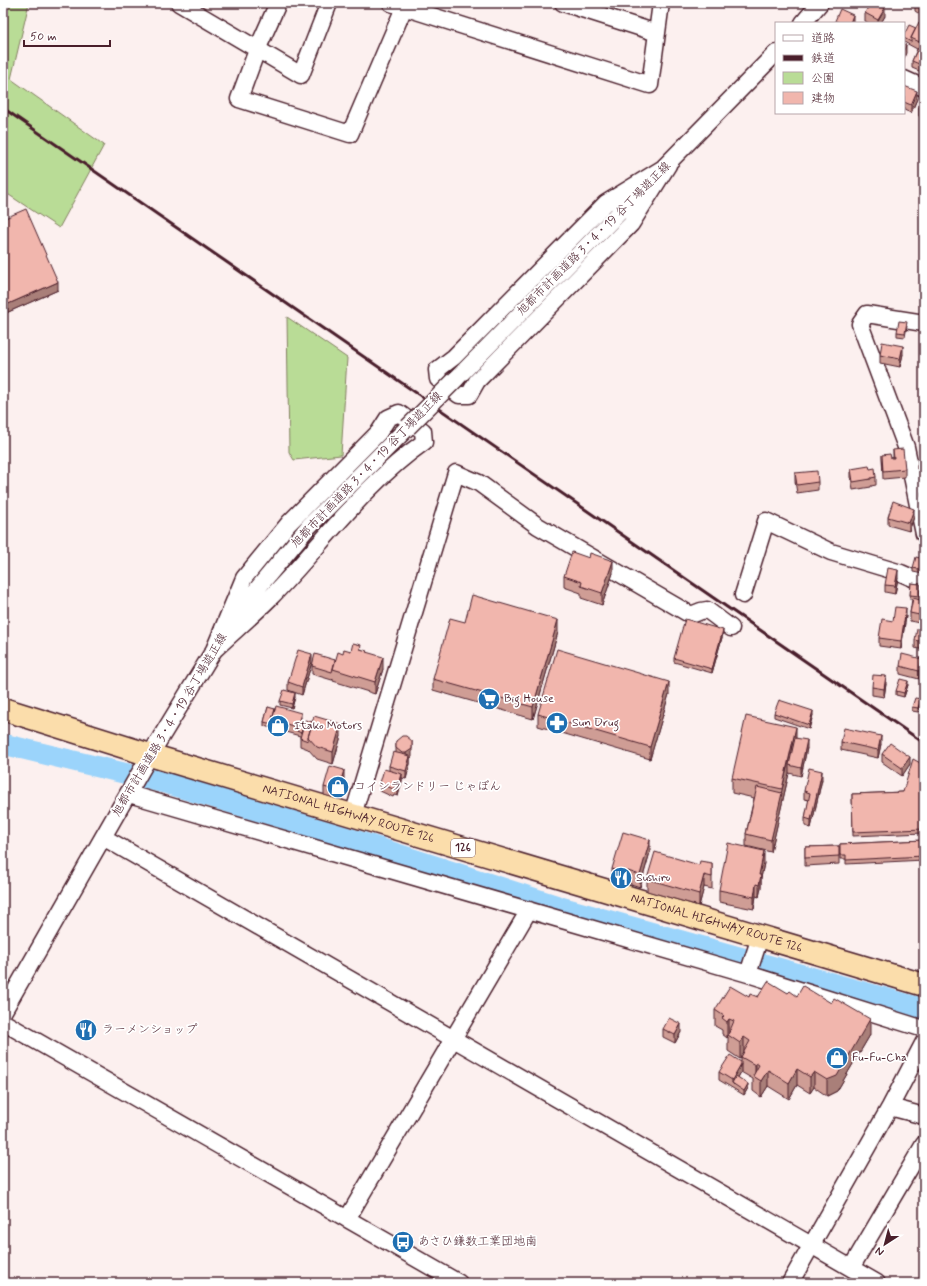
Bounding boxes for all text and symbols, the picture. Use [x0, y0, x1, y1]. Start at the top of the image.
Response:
scale bar [24, 22, 110, 48]
legend [775, 22, 905, 114]
text: 50 m [30, 29, 57, 45]
text: 道路 [811, 31, 835, 47]
text: 鉄道 [811, 51, 835, 67]
text: 公園 [811, 71, 835, 87]
text: 建物 [811, 91, 835, 107]
street label: 旭都市計画道路 3・4・19 谷丁場遊正線 [514, 159, 674, 319]
street label: 旭都市計画道路 3・4・19 谷丁場遊正線 [288, 388, 446, 552]
street label: 旭都市計画道路 3・4・19 谷丁場遊正線 [109, 630, 231, 820]
supermarket icon: Big House [476, 686, 502, 712]
place label: Big House [504, 691, 554, 708]
pharmacy icon: Sun Drug [544, 710, 570, 736]
shop icon: Itako Motors [265, 713, 291, 739]
place label: Sun Drug [572, 715, 620, 732]
place label: Itako Motors [294, 718, 362, 734]
shop icon: コインランドリー じゃぼん [325, 774, 351, 800]
place label: コインランドリー じゃぼん [354, 779, 501, 795]
street label: NATIONAL HIGHWAY ROUTE 126 [261, 781, 436, 847]
road number: 126 [451, 839, 475, 857]
restaurant icon: Sushiro [608, 865, 634, 891]
place label: Sushiro [636, 870, 671, 886]
street label: NATIONAL HIGHWAY ROUTE 126 [629, 890, 805, 957]
restaurant icon: ラーメンショップ [73, 1017, 99, 1043]
place label: ラーメンショップ [102, 1022, 198, 1038]
shop icon: Fu-Fu-Cha [824, 1045, 850, 1071]
place label: Fu-Fu-Cha [852, 1050, 907, 1066]
north arrow [865, 1224, 905, 1264]
bus stop icon: あさひ鎌数工業団地南 [390, 1229, 416, 1255]
place label: あさひ鎌数工業団地南 [418, 1234, 537, 1250]
text: N [873, 1243, 887, 1259]

